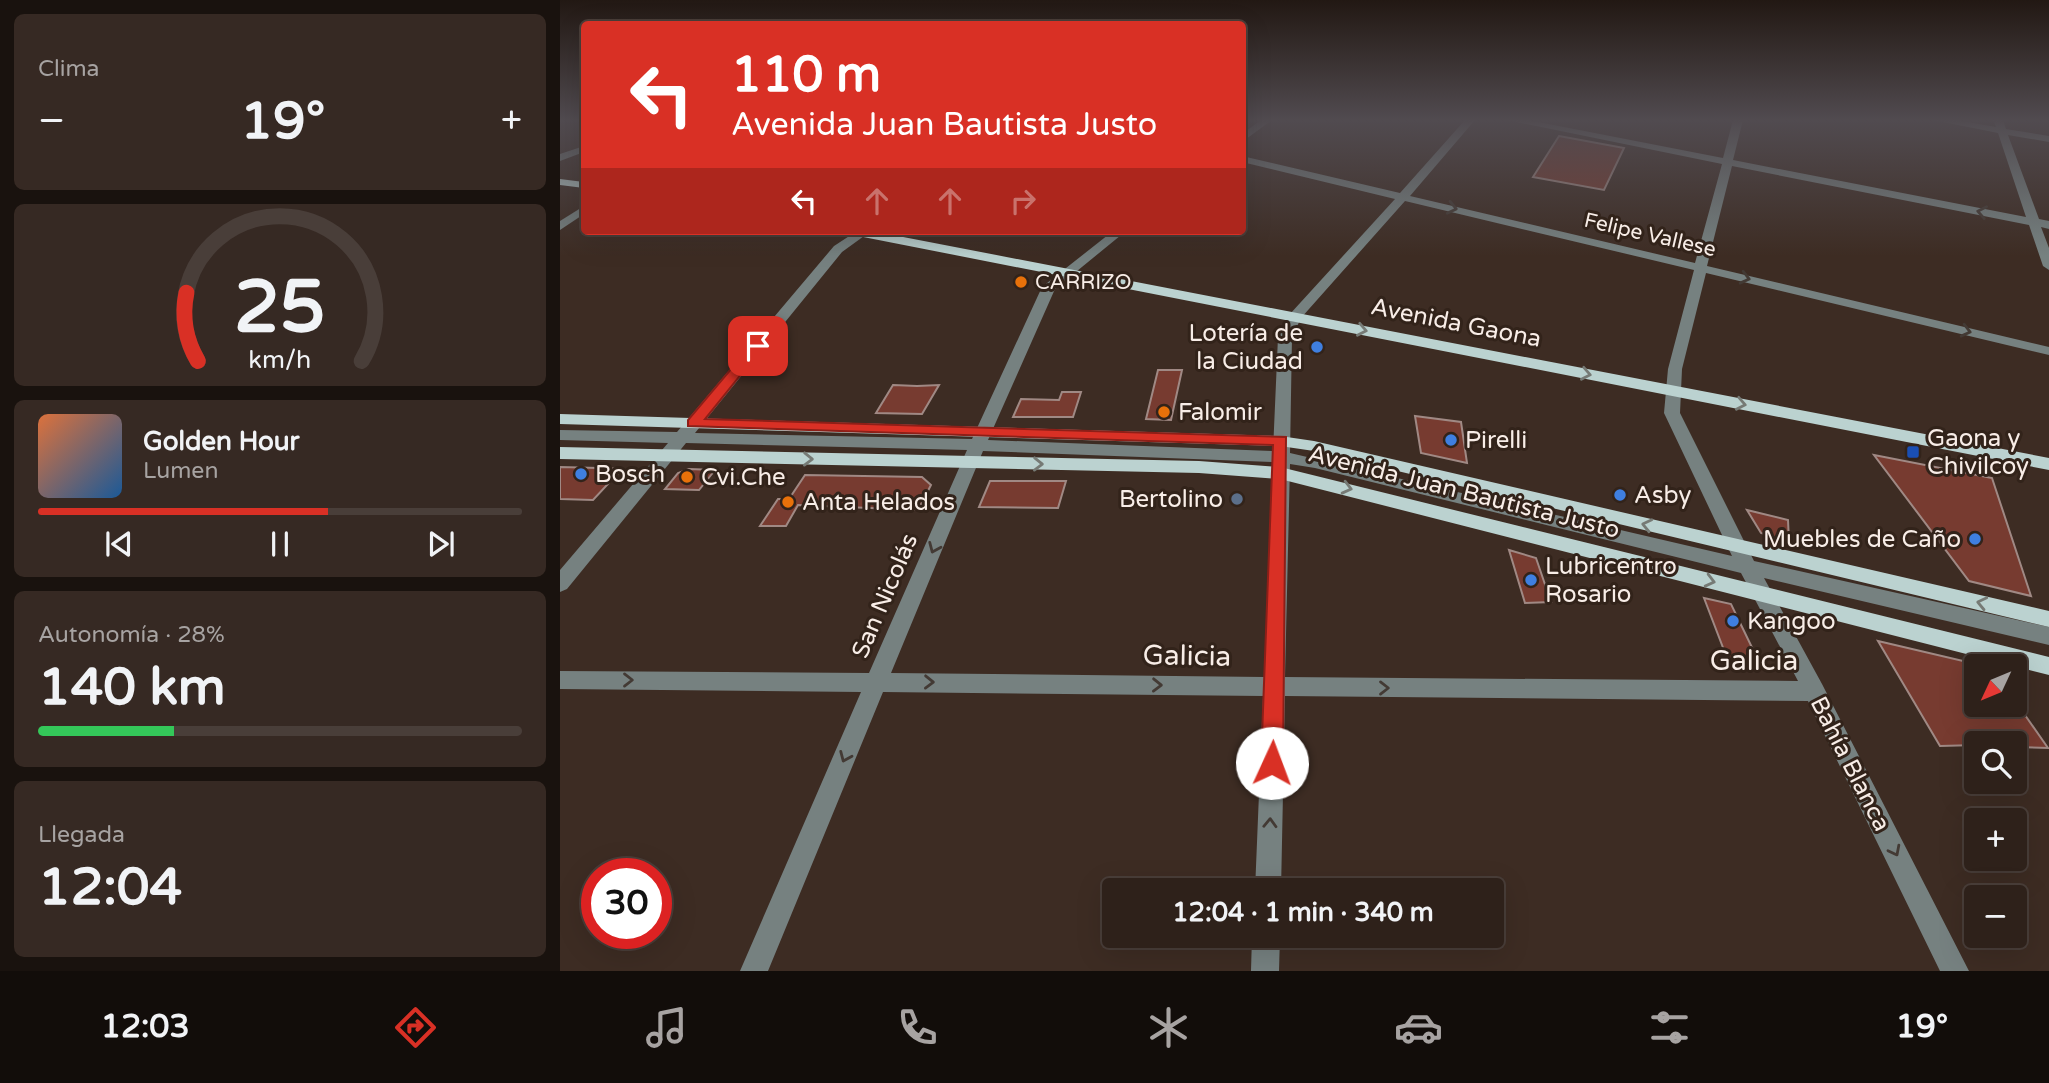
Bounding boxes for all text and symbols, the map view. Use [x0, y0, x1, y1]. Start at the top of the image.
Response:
text: 110 m [731, 46, 881, 105]
icon: left [616, 49, 707, 140]
text: Clima [38, 55, 99, 83]
text: 19° [240, 90, 325, 153]
text: − [38, 98, 65, 144]
text: + [501, 98, 522, 144]
text: Avenida Juan Bautista Justo [731, 106, 1157, 144]
icon: left [785, 182, 823, 220]
icon: ahead [858, 182, 896, 220]
icon: ahead [931, 182, 969, 220]
icon: right [1004, 182, 1042, 220]
one-way arrow [1446, 200, 1458, 214]
one-way arrow [1976, 205, 1988, 220]
street label: Felipe Vallese [1582, 208, 1718, 262]
text: 25 [234, 265, 326, 353]
place label: CARRIZO [1035, 270, 1132, 295]
one-way arrow [1739, 270, 1751, 284]
marker: CARRIZO [1013, 274, 1029, 290]
street label: Avenida Gaona [1368, 292, 1544, 354]
pin [728, 316, 788, 376]
place label: Lotería de la Ciudad [1188, 319, 1303, 376]
one-way arrow [1356, 322, 1368, 337]
one-way arrow [1960, 323, 1972, 337]
icon: arrive [739, 327, 777, 365]
marker: Lotería de la Ciudad [1309, 339, 1325, 355]
text: km/h [249, 345, 311, 375]
one-way arrow [1580, 365, 1592, 380]
one-way arrow [1735, 396, 1747, 411]
place label: Falomir [1178, 398, 1263, 427]
marker: Falomir [1156, 404, 1172, 420]
place label: Gaona y Chivilcoy [1927, 424, 2029, 481]
text: Golden Hour [143, 426, 300, 457]
place label: Pirelli [1465, 426, 1527, 455]
marker: Pirelli [1443, 432, 1459, 448]
street label: Avenida Juan Bautista Justo [1305, 439, 1623, 545]
marker: Gaona y Chivilcoy [1905, 444, 1921, 460]
one-way arrow [802, 451, 813, 466]
one-way arrow [1033, 456, 1044, 471]
text: Lumen [143, 457, 218, 485]
place label: Bosch [595, 460, 665, 489]
place label: Cvi.Che [701, 463, 786, 492]
marker: Bosch [573, 466, 589, 482]
marker: Cvi.Che [679, 469, 695, 485]
one-way arrow [1341, 480, 1353, 494]
place label: Asby [1634, 481, 1691, 510]
place label: Bertolino [1119, 485, 1223, 514]
marker: Asby [1612, 487, 1628, 503]
place label: Anta Helados [802, 488, 955, 517]
marker: Bertolino [1229, 491, 1245, 507]
marker: Anta Helados [780, 494, 796, 510]
one-way arrow [1641, 519, 1653, 534]
icon: previous [100, 525, 138, 563]
icon: pause [261, 525, 299, 563]
icon: next [422, 525, 460, 563]
place label: Muebles de Caño [1763, 525, 1961, 554]
street label: San Nicolás [846, 529, 924, 663]
marker: Muebles de Caño [1967, 531, 1983, 547]
one-way arrow [928, 540, 942, 553]
place label: Lubricentro Rosario [1545, 552, 1677, 609]
marker: Lubricentro Rosario [1523, 572, 1539, 588]
one-way arrow [1704, 573, 1716, 587]
one-way arrow [1977, 597, 1989, 612]
place label: Kangoo [1747, 607, 1836, 636]
marker: Kangoo [1725, 613, 1741, 629]
text: Autonomía · 28% [38, 621, 225, 649]
street label: Galicia [1142, 638, 1232, 674]
street label: Galicia [1710, 644, 1798, 678]
north arrow [1964, 654, 2026, 718]
map controls [1964, 654, 2027, 948]
text: 140 km [38, 656, 226, 719]
one-way arrow [623, 672, 634, 688]
one-way arrow [924, 674, 935, 690]
one-way arrow [1152, 677, 1162, 693]
one-way arrow [1379, 680, 1390, 696]
street label: Bahía Blanca [1804, 692, 1896, 836]
position arrow [1235, 726, 1309, 800]
button: search [1964, 731, 2027, 794]
one-way arrow [839, 750, 853, 763]
button: + [1964, 808, 2027, 871]
one-way arrow [1262, 817, 1278, 827]
text: Llegada [38, 821, 125, 849]
one-way arrow [1886, 844, 1900, 856]
text: 12:04 [38, 856, 182, 919]
speed limit sign: 30 [581, 858, 672, 949]
button: − [1964, 885, 2027, 948]
text: 12:04 · 1 min · 340 m [1172, 897, 1434, 928]
icon: directions [391, 1003, 440, 1052]
icon: music [642, 1003, 691, 1052]
icon: phone [893, 1003, 942, 1052]
icon: climate [1144, 1003, 1193, 1052]
icon: car [1394, 1003, 1443, 1052]
icon: filters [1645, 1003, 1694, 1052]
text: 12:03 [101, 1008, 190, 1046]
text: 19° [1896, 1008, 1948, 1046]

